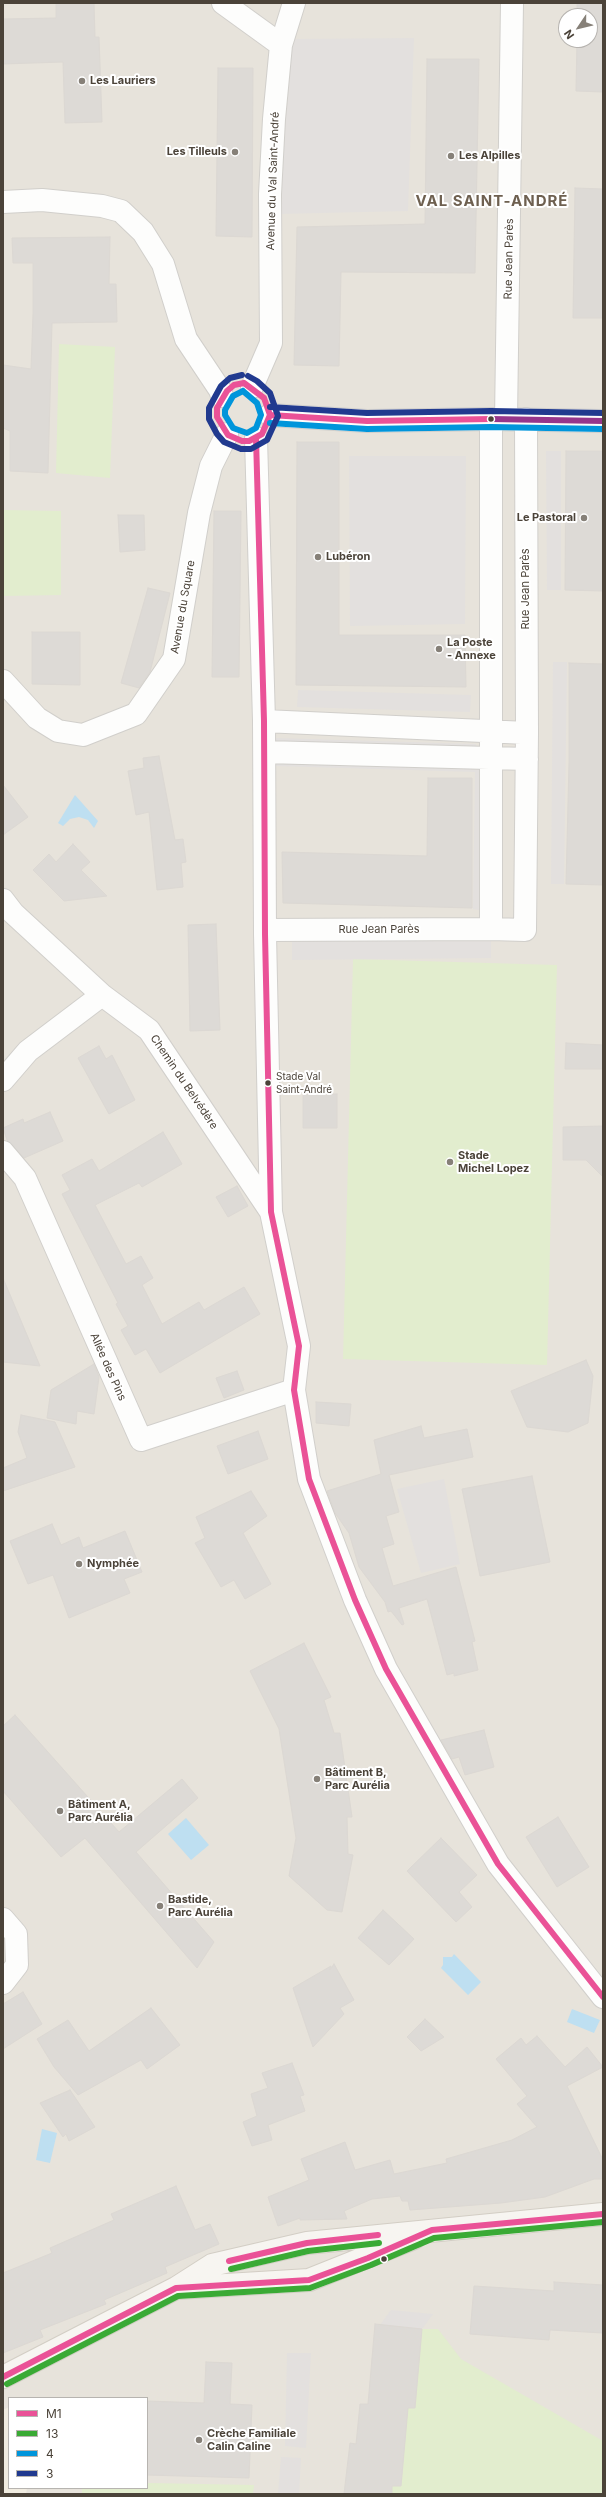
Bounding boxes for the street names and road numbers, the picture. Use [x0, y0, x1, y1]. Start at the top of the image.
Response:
street label: Avenue du Val Saint-André [264, 111, 282, 251]
street label: Rue Jean Parès [502, 218, 516, 300]
street label: Rue Jean Parès [519, 548, 533, 630]
street label: Avenue du Square [168, 559, 198, 655]
street label: Rue Jean Parès [338, 923, 420, 937]
street label: Chemin du Belvédère [147, 1032, 221, 1132]
street label: Allée des Pins [87, 1331, 129, 1403]

